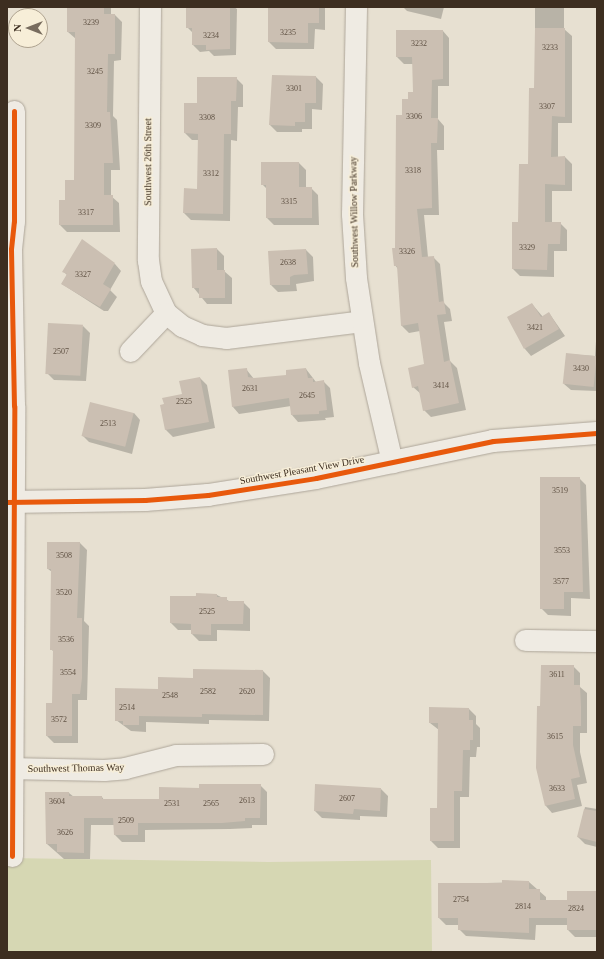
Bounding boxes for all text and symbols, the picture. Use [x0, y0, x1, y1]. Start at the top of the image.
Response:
north arrow [8, 8, 48, 48]
house number: 3239 [83, 18, 99, 28]
text: N [11, 24, 23, 32]
house number: 3235 [280, 28, 296, 38]
house number: 3234 [203, 31, 219, 41]
house number: 3232 [411, 39, 427, 49]
house number: 3233 [542, 43, 558, 53]
house number: 3245 [87, 67, 103, 77]
house number: 3301 [286, 84, 302, 94]
house number: 3307 [539, 102, 555, 112]
house number: 3306 [406, 112, 422, 122]
house number: 3308 [199, 113, 215, 123]
street label: Southwest 26th Street [142, 118, 154, 206]
house number: 3309 [85, 121, 101, 131]
street label: Southwest Willow Parkway [347, 156, 361, 268]
house number: 3318 [405, 166, 421, 176]
house number: 3312 [203, 169, 219, 179]
house number: 3315 [281, 197, 297, 207]
house number: 3317 [78, 208, 94, 218]
house number: 3329 [519, 243, 535, 253]
house number: 3326 [399, 247, 415, 257]
house number: 2638 [280, 258, 296, 268]
house number: 3327 [75, 270, 91, 280]
house number: 3421 [527, 323, 543, 333]
house number: 2507 [53, 347, 69, 357]
house number: 3430 [573, 364, 589, 374]
house number: 3414 [433, 381, 449, 391]
house number: 2631 [242, 384, 258, 394]
house number: 2645 [299, 391, 315, 401]
house number: 2525 [176, 397, 192, 407]
house number: 2513 [100, 419, 116, 429]
street label: Southwest Pleasant View Drive [239, 453, 365, 487]
house number: 3519 [552, 486, 568, 496]
house number: 3553 [554, 546, 570, 556]
house number: 3508 [56, 551, 72, 561]
house number: 3577 [553, 577, 569, 587]
house number: 3520 [56, 588, 72, 598]
house number: 2525 [199, 607, 215, 617]
house number: 3536 [58, 635, 74, 645]
house number: 3554 [60, 668, 76, 678]
house number: 3611 [549, 670, 565, 680]
house number: 2582 [200, 687, 216, 697]
house number: 2620 [239, 687, 255, 697]
house number: 2548 [162, 691, 178, 701]
house number: 2514 [119, 703, 135, 713]
house number: 3572 [51, 715, 67, 725]
house number: 3615 [547, 732, 563, 742]
street label: Southwest Thomas Way [27, 761, 125, 775]
house number: 3633 [549, 784, 565, 794]
house number: 2607 [339, 794, 355, 804]
house number: 2613 [239, 796, 255, 806]
house number: 3604 [49, 797, 65, 807]
house number: 2531 [164, 799, 180, 809]
house number: 2565 [203, 799, 219, 809]
house number: 2509 [118, 816, 134, 826]
house number: 3626 [57, 828, 73, 838]
house number: 2754 [453, 895, 469, 905]
house number: 2814 [515, 902, 531, 912]
house number: 2824 [568, 904, 584, 914]

